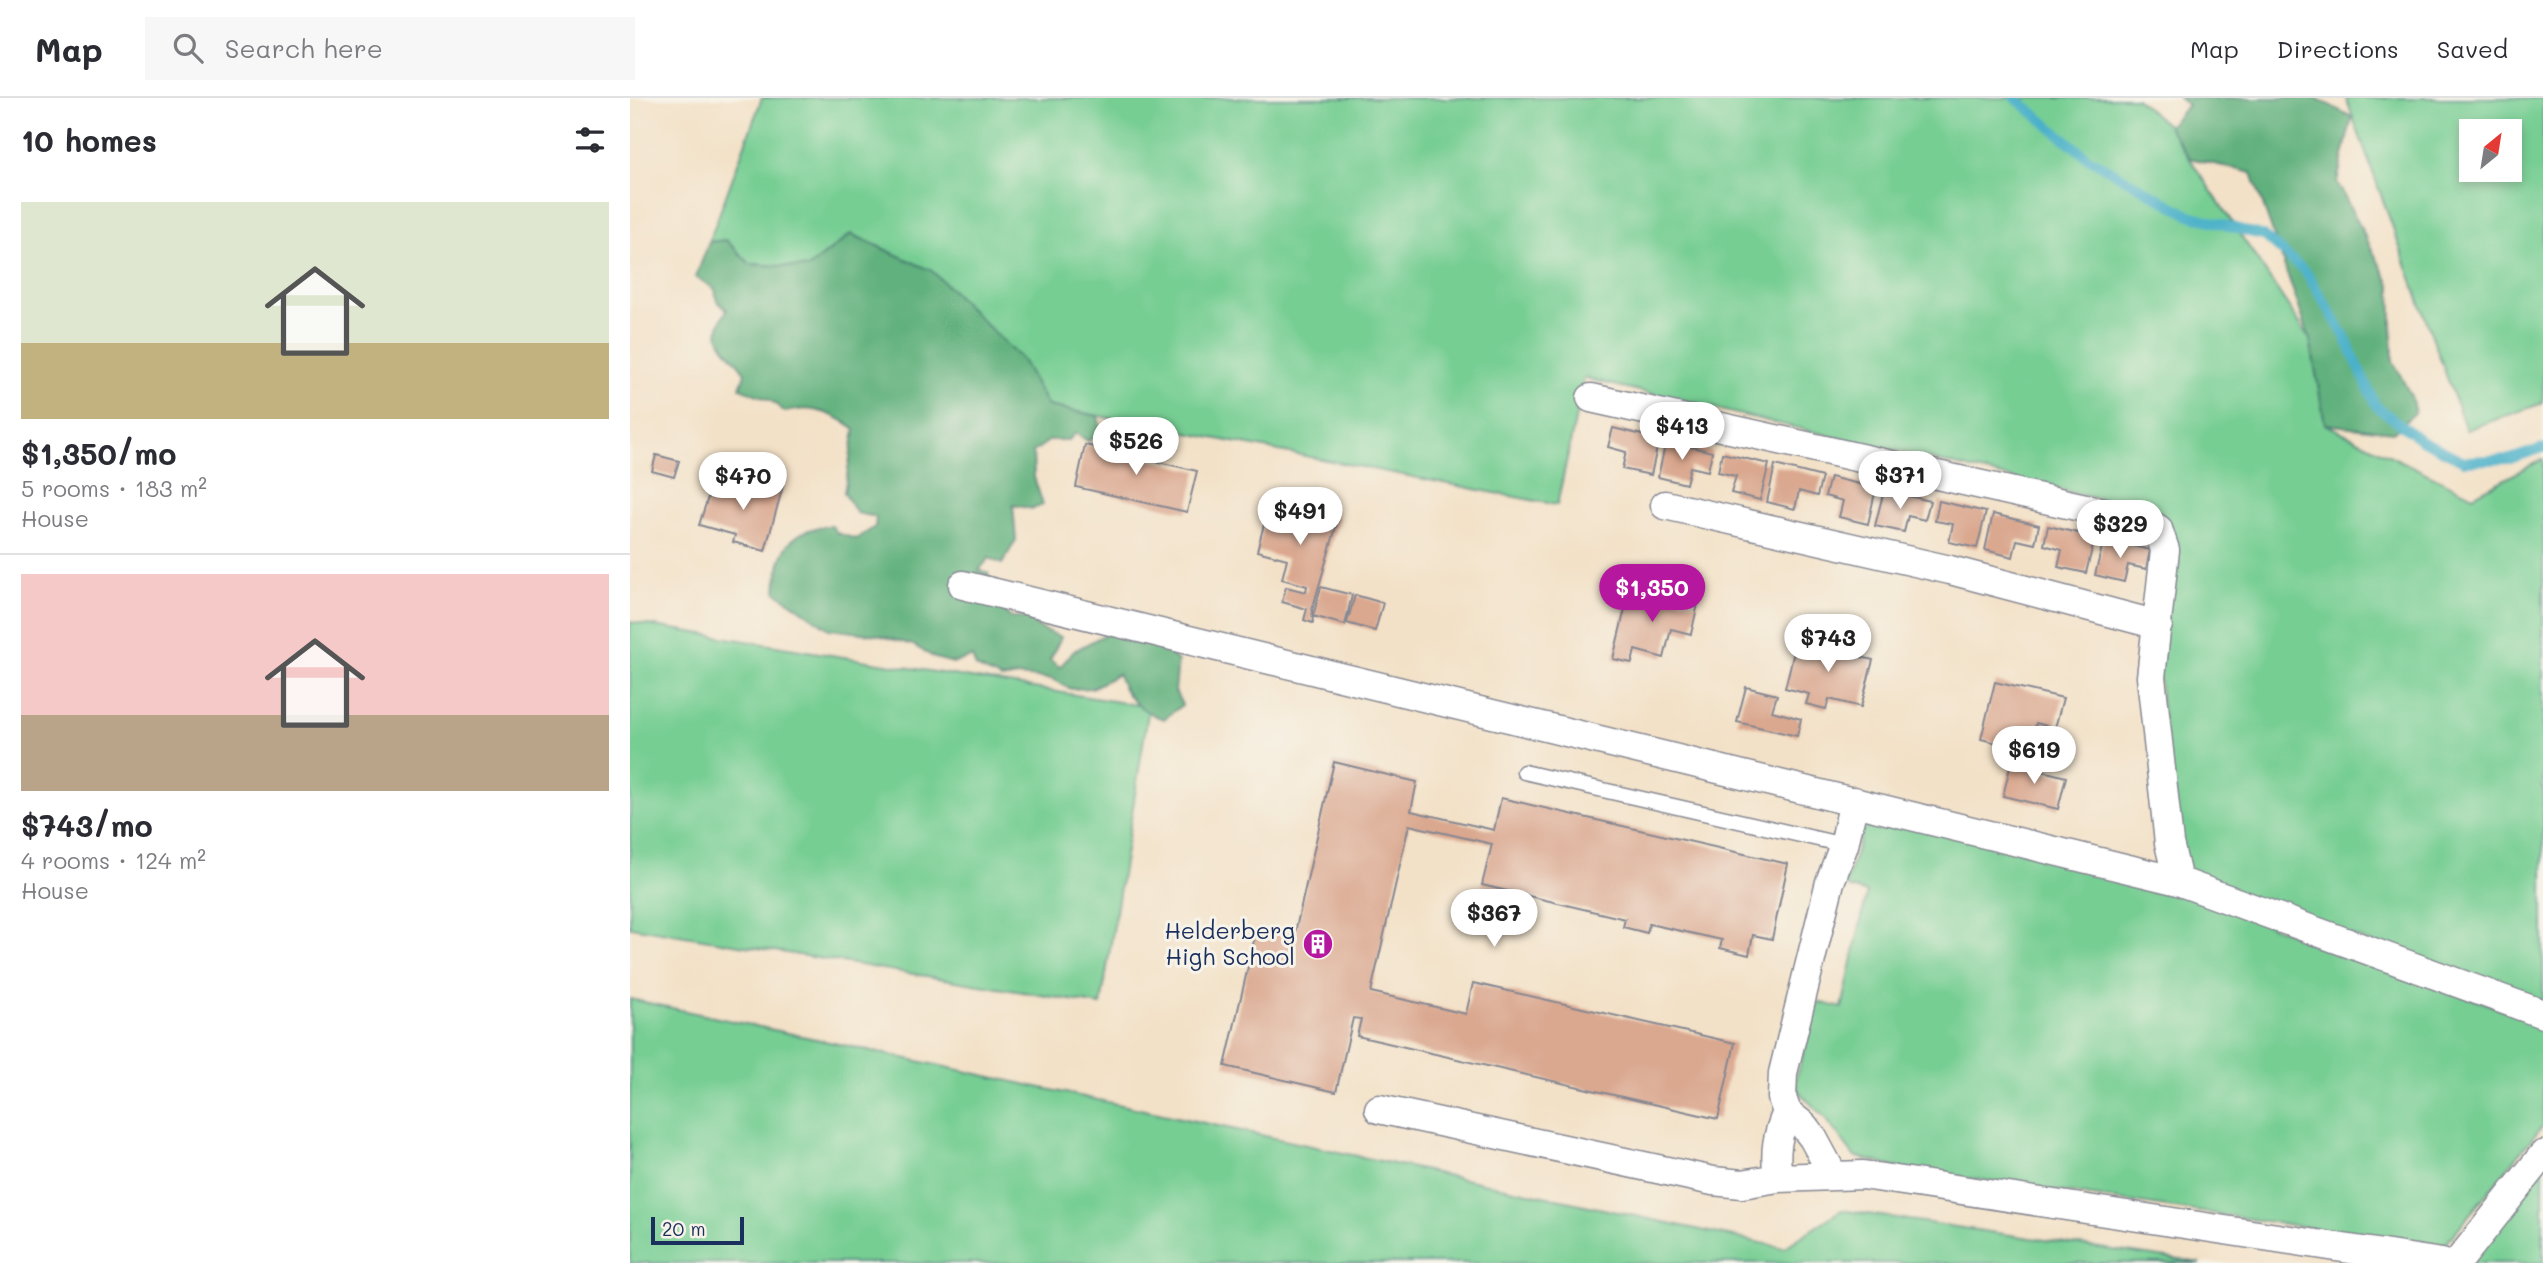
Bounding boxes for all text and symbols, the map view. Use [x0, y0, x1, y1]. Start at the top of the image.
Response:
search box [145, 17, 635, 80]
text: Map [35, 27, 103, 70]
icon: search [169, 29, 207, 67]
text: Search here [225, 31, 383, 65]
text: Map [2190, 33, 2239, 64]
text: Directions [2277, 33, 2399, 64]
text: Saved [2437, 33, 2508, 64]
north arrow [2459, 119, 2522, 182]
map controls [2459, 119, 2522, 182]
text: 10 homes [21, 120, 157, 160]
icon: filters [571, 121, 609, 159]
icon: home [252, 248, 378, 374]
pin: $413 [1641, 402, 1723, 462]
text: $413 [1656, 410, 1708, 440]
pin: $526 [1095, 418, 1177, 477]
text: $526 [1109, 425, 1163, 455]
text: $1,350/mo [21, 433, 176, 473]
pin: $470 [702, 452, 784, 512]
pin: $371 [1859, 452, 1941, 511]
text: $371 [1874, 459, 1926, 489]
text: $470 [715, 460, 771, 490]
text: 5 rooms · 183 m² [21, 473, 207, 503]
pin: $491 [1259, 488, 1341, 547]
text: $491 [1274, 495, 1326, 525]
pin: $329 [2079, 500, 2161, 560]
text: House [21, 503, 89, 533]
text: $329 [2093, 508, 2147, 538]
pin: $1,350 [1595, 564, 1709, 624]
text: $1,350 [1615, 572, 1689, 602]
pin: $743 [1787, 614, 1869, 674]
icon: home [252, 620, 378, 746]
text: $743 [1800, 622, 1856, 652]
pin: $619 [1993, 726, 2075, 786]
text: $619 [2008, 734, 2060, 764]
text: $743/mo [21, 805, 153, 845]
text: 4 rooms · 124 m² [21, 845, 206, 875]
text: House [21, 875, 89, 905]
pin: $367 [1453, 890, 1535, 949]
text: $367 [1467, 897, 1521, 927]
place label: Helderberg High School [1164, 915, 1295, 971]
building icon: Helderberg High School [1301, 927, 1335, 961]
scale bar [651, 1214, 744, 1246]
text: 20 m [662, 1216, 706, 1241]

